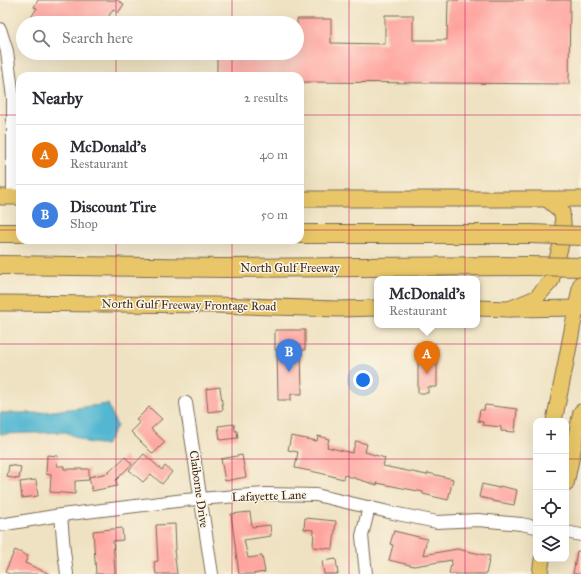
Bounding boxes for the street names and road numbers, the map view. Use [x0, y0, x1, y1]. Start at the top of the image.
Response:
street label: North Gulf Freeway [240, 261, 340, 275]
street label: North Gulf Freeway Frontage Road [102, 296, 276, 315]
street label: Claiborne Drive [187, 449, 211, 529]
street label: Lafayette Lane [231, 488, 307, 504]

